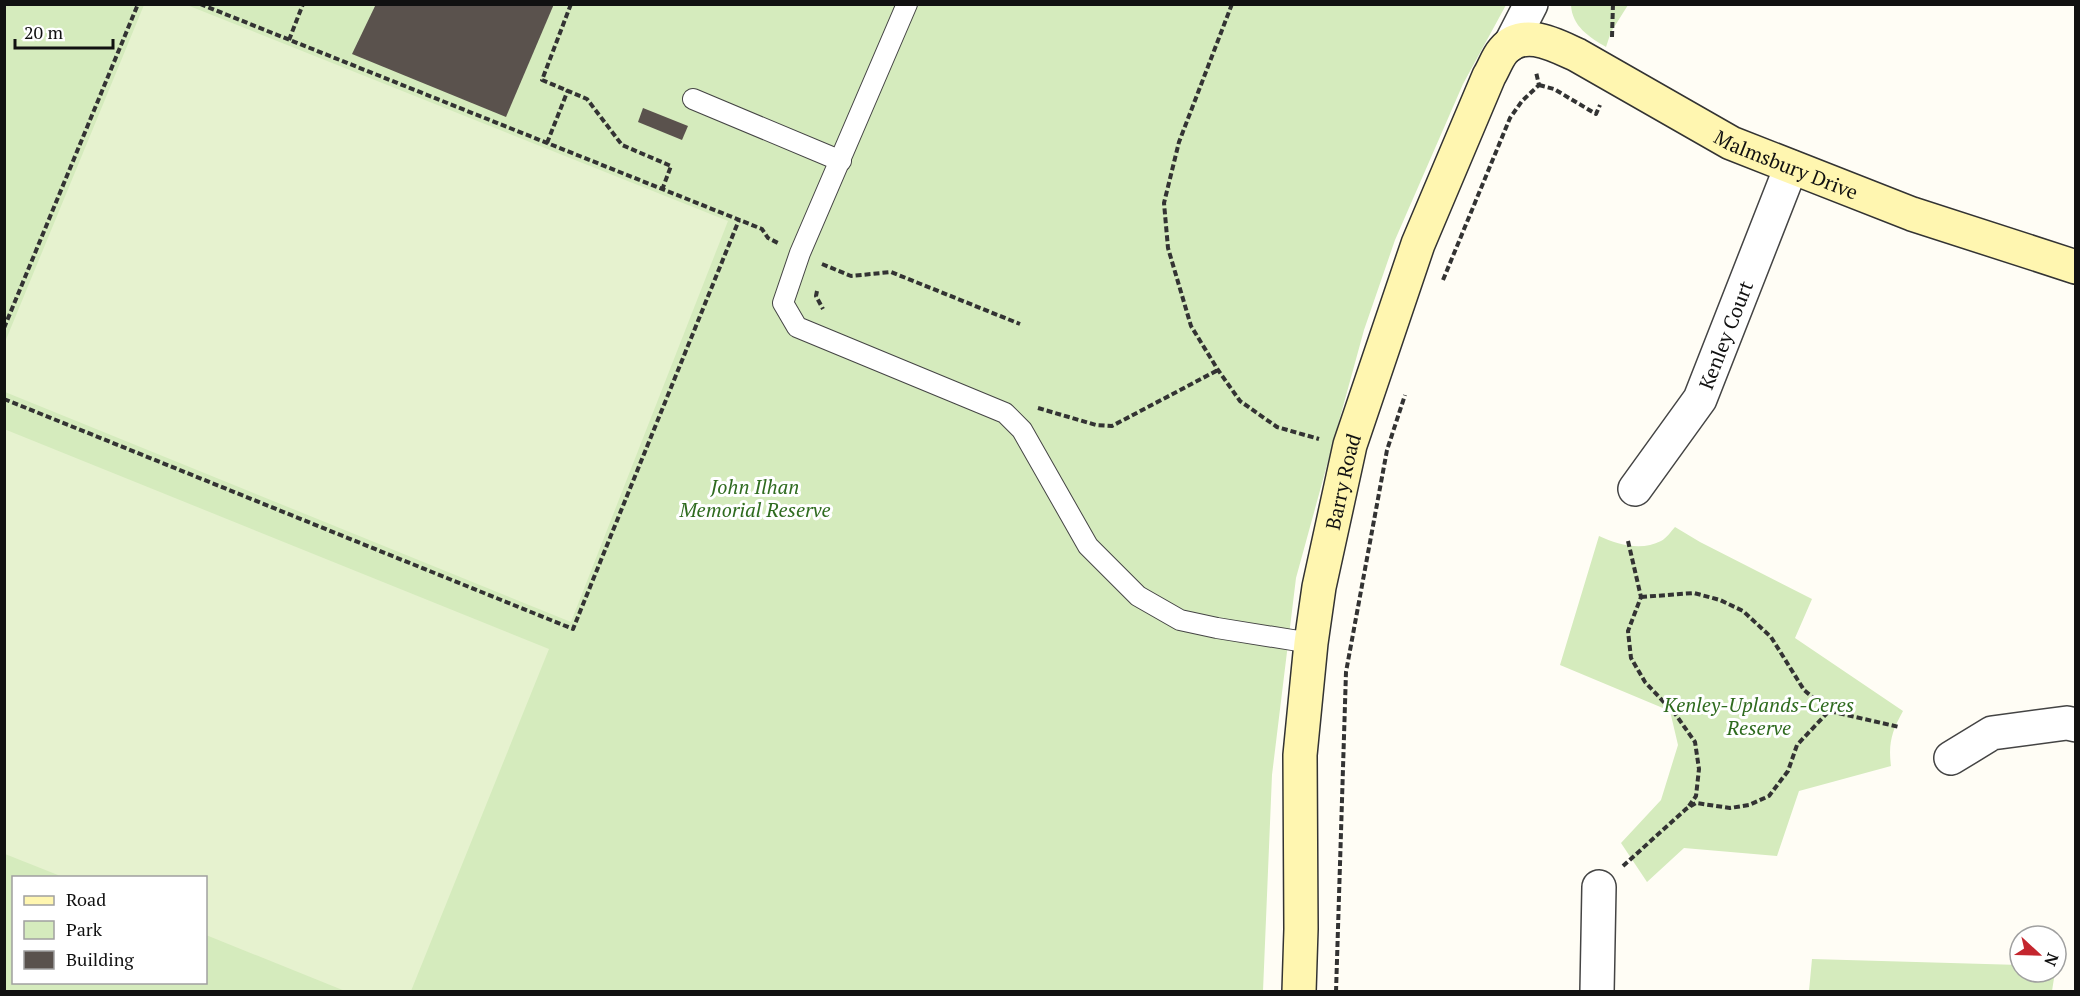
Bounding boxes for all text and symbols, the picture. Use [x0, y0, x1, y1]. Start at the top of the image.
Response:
scale bar [15, 12, 112, 50]
text: 20 m [24, 20, 64, 44]
street label: Malmsbury Drive [1710, 123, 1862, 205]
street label: Kenley Court [1692, 276, 1759, 393]
street label: Barry Road [1318, 430, 1366, 532]
park label: John Ilhan Memorial Reserve [678, 473, 831, 523]
park label: Kenley-Uplands-Ceres Reserve [1663, 691, 1854, 741]
legend [12, 876, 207, 984]
text: Road [66, 887, 106, 911]
text: Park [66, 917, 103, 941]
north arrow [2008, 924, 2068, 984]
text: Building [66, 947, 134, 971]
text: N [2039, 950, 2064, 969]

